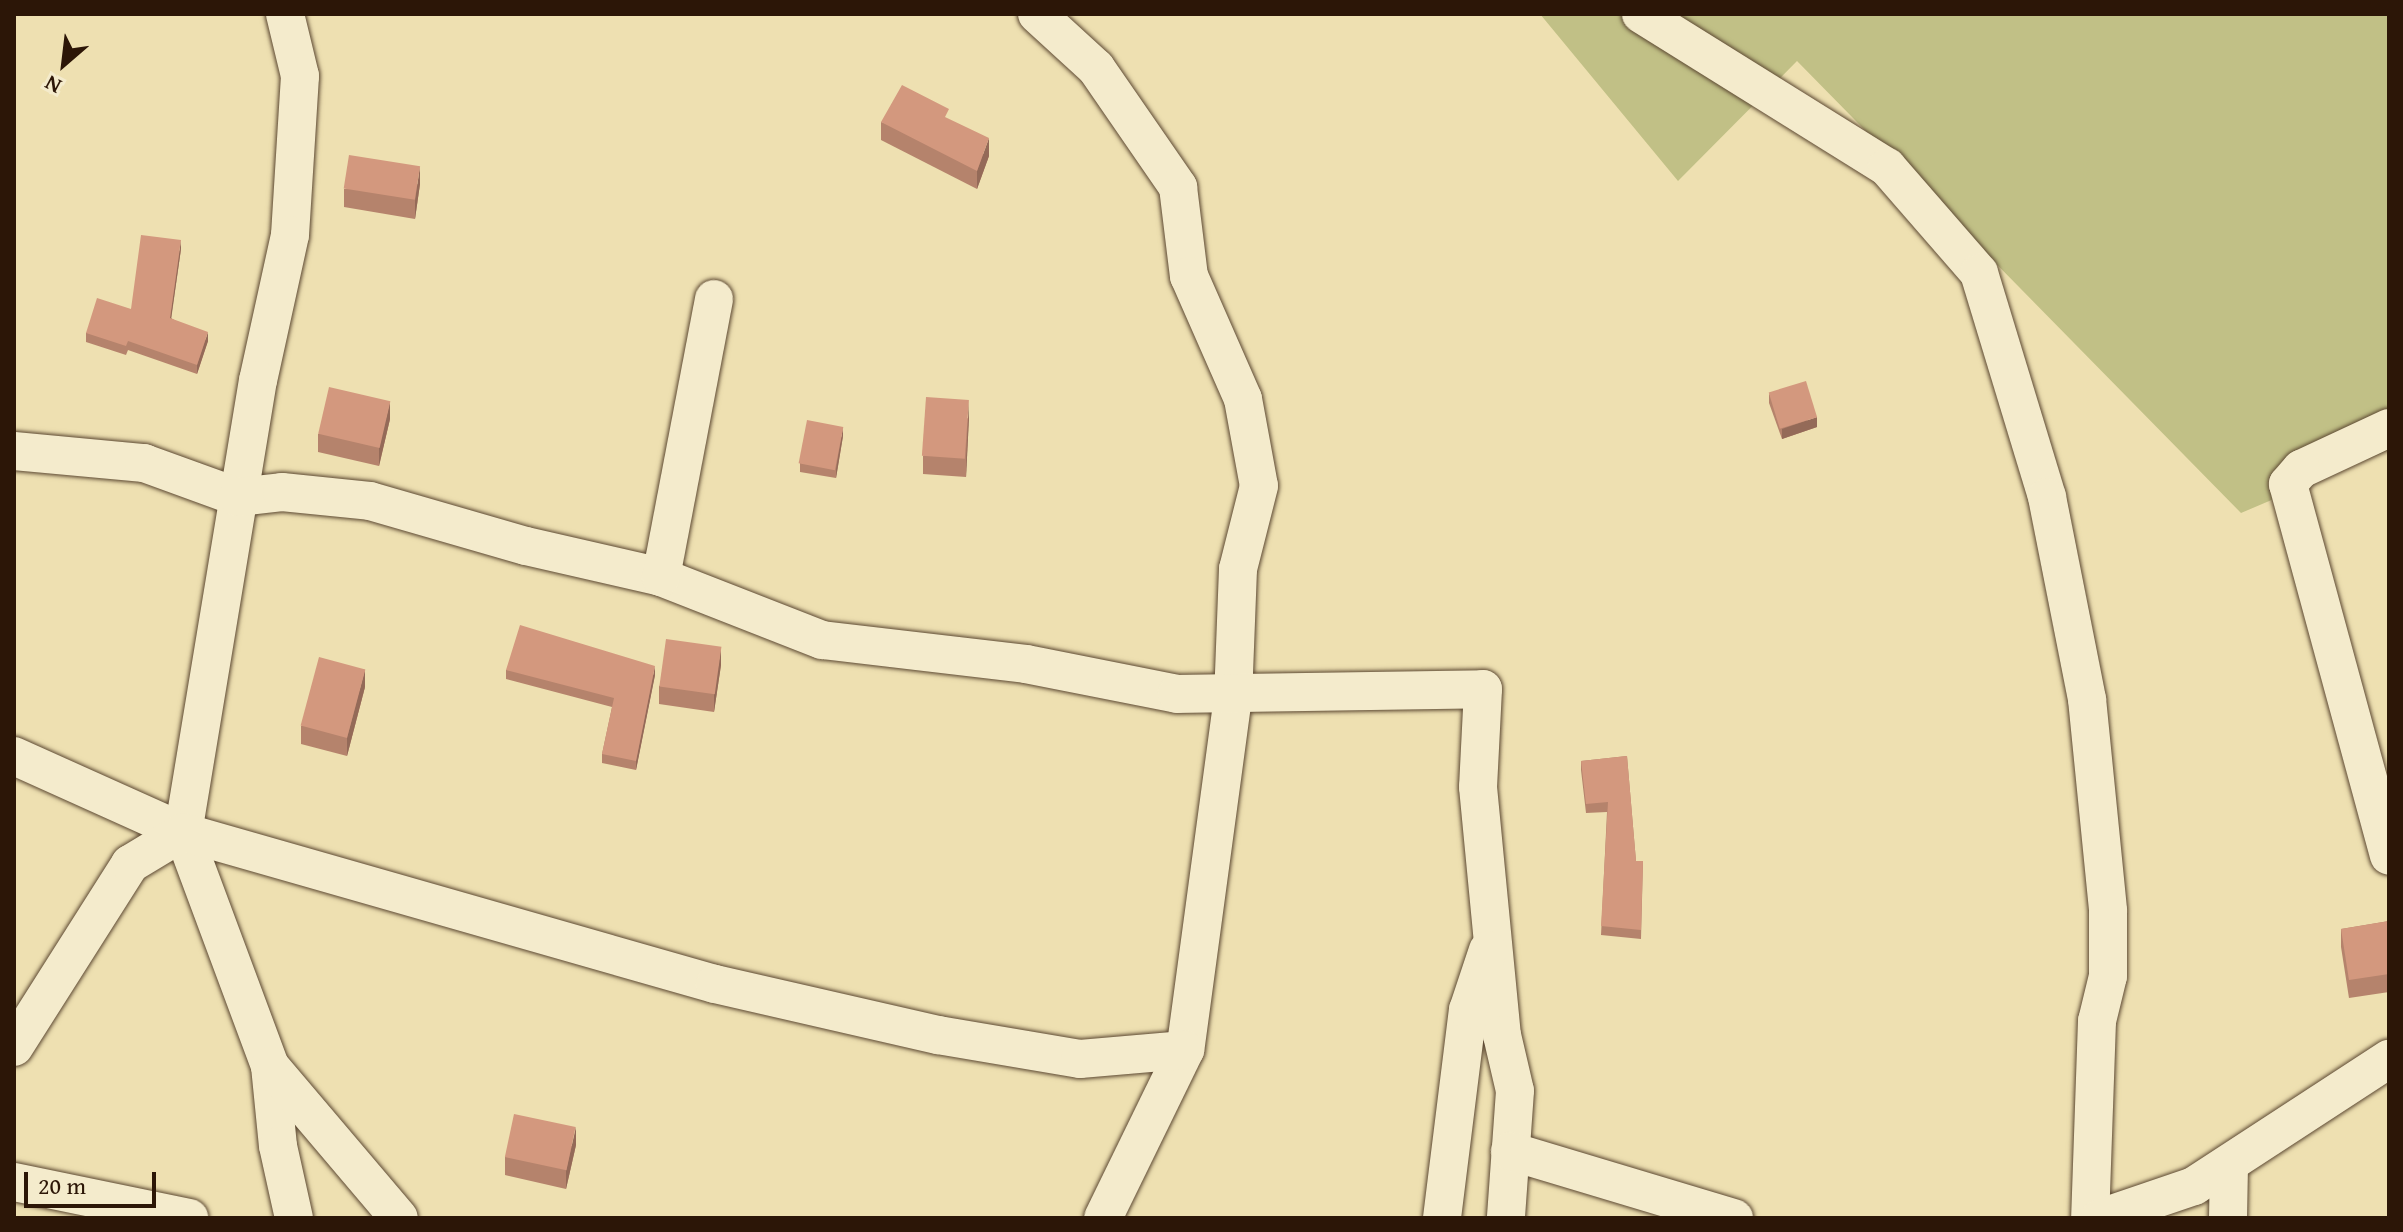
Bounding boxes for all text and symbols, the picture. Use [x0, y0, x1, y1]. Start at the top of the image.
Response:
north arrow [24, 24, 104, 104]
text: N [39, 68, 67, 103]
scale bar [28, 1156, 160, 1206]
text: 20 m [38, 1168, 86, 1203]

